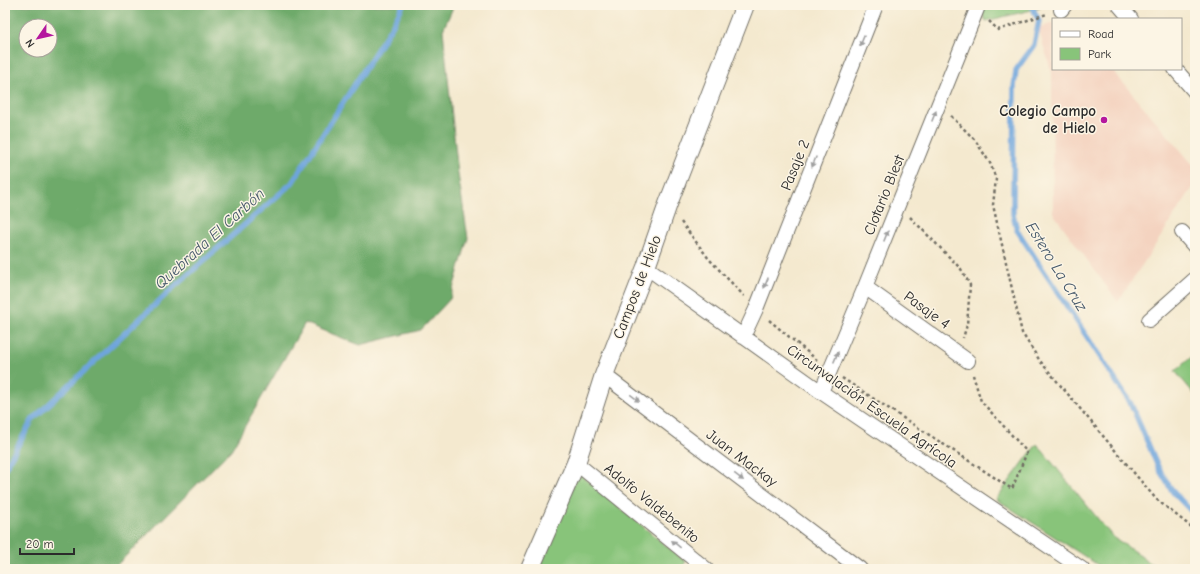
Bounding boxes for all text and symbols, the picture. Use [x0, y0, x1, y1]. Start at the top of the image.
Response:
north arrow [18, 18, 58, 58]
legend [1052, 18, 1182, 70]
text: Road [1088, 27, 1114, 41]
one-way arrow [858, 36, 864, 48]
text: N [23, 37, 38, 50]
text: Park [1088, 47, 1111, 61]
place label: Colegio Campo de Hielo [999, 102, 1096, 137]
one-way arrow [932, 109, 938, 121]
marker: Colegio Campo de Hielo [1099, 115, 1109, 125]
street label: Pasaje 2 [777, 137, 813, 193]
street label: Clotario Blest [860, 152, 908, 238]
one-way arrow [811, 157, 817, 169]
water label: Quebrada El Carbón [151, 185, 268, 293]
water label: Estero La Cruz [1022, 219, 1091, 315]
one-way arrow [883, 230, 889, 242]
street label: Campos de Hielo [609, 232, 665, 342]
one-way arrow [763, 278, 769, 290]
street label: Pasaje 4 [900, 287, 954, 333]
street label: Circunvalación Escuela Agrícola [783, 340, 961, 472]
one-way arrow [833, 351, 839, 362]
one-way arrow [630, 394, 641, 403]
street label: Juan Mackay [703, 425, 781, 491]
street label: Adolfo Valdebenito [601, 459, 703, 547]
one-way arrow [733, 473, 744, 481]
scale bar [20, 530, 74, 556]
text: 20 m [26, 537, 54, 551]
one-way arrow [671, 540, 681, 549]

